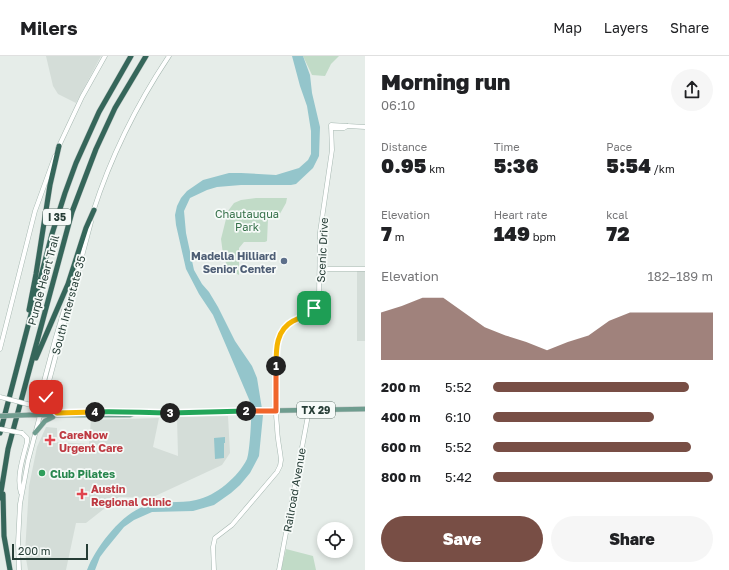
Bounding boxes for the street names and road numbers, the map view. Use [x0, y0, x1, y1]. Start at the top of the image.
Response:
road number: I 35 [43, 209, 71, 225]
street label: Scenic Drive [314, 217, 330, 283]
street label: Purple Heart Trail [25, 233, 61, 326]
street label: South Interstate 35 [49, 254, 87, 356]
road number: TX 29 [297, 402, 335, 418]
street label: Railroad Avenue [280, 447, 308, 533]

